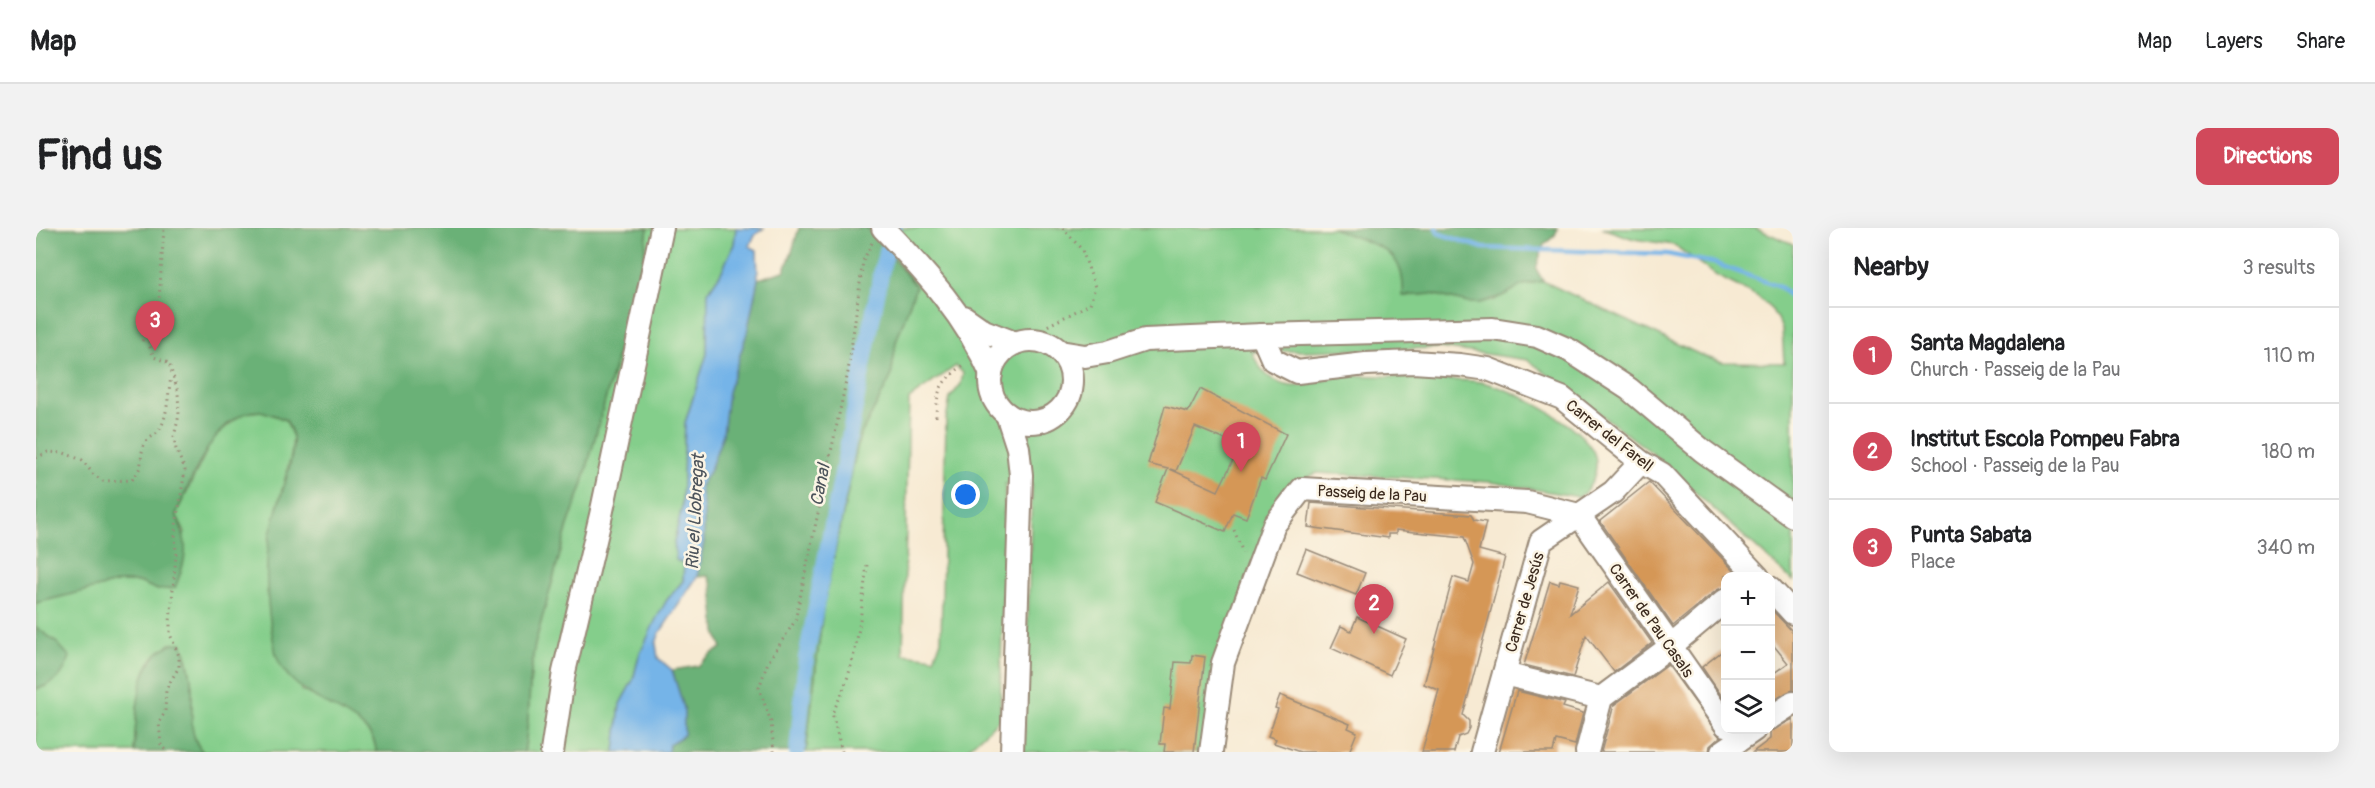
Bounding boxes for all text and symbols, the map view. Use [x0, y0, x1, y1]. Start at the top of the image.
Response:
text: Map [30, 24, 76, 59]
text: Map [2137, 28, 2172, 55]
text: Layers [2205, 28, 2263, 55]
text: Share [2296, 28, 2345, 55]
button: Directions [2196, 128, 2339, 185]
text: Find us [36, 130, 162, 182]
text: Nearby [1853, 251, 1929, 283]
text: 3 results [2243, 255, 2315, 280]
pin: 3 [136, 302, 174, 351]
text: Santa Magdalena [1910, 329, 2065, 357]
text: 1 [1869, 343, 1876, 368]
text: 110 m [2264, 343, 2315, 368]
text: Church · Passeig de la Pau [1910, 357, 2121, 382]
street label: Carrer del Farell [1562, 395, 1657, 476]
pin: 1 [1222, 422, 1260, 472]
text: Institut Escola Pompeu Fabra [1910, 425, 2180, 453]
text: 2 [1867, 439, 1878, 464]
text: 180 m [2261, 439, 2315, 464]
water label: Riu el Llobregat [681, 452, 710, 570]
text: School · Passeig de la Pau [1910, 453, 2120, 478]
water label: Canal [805, 461, 836, 508]
your location [951, 480, 980, 509]
street label: Passeig de la Pau [1317, 481, 1427, 507]
text: Punta Sabata [1910, 521, 2032, 549]
text: 3 [1867, 535, 1878, 560]
text: 340 m [2256, 535, 2315, 560]
text: Place [1910, 549, 1955, 574]
street label: Carrer de Jesús [1501, 550, 1549, 655]
street label: Carrer de Pau Casals [1604, 560, 1698, 681]
map controls [1721, 572, 1775, 734]
button: + [1721, 572, 1775, 626]
pin: 2 [1354, 584, 1394, 634]
button: − [1721, 626, 1775, 680]
button: layers [1721, 680, 1775, 734]

